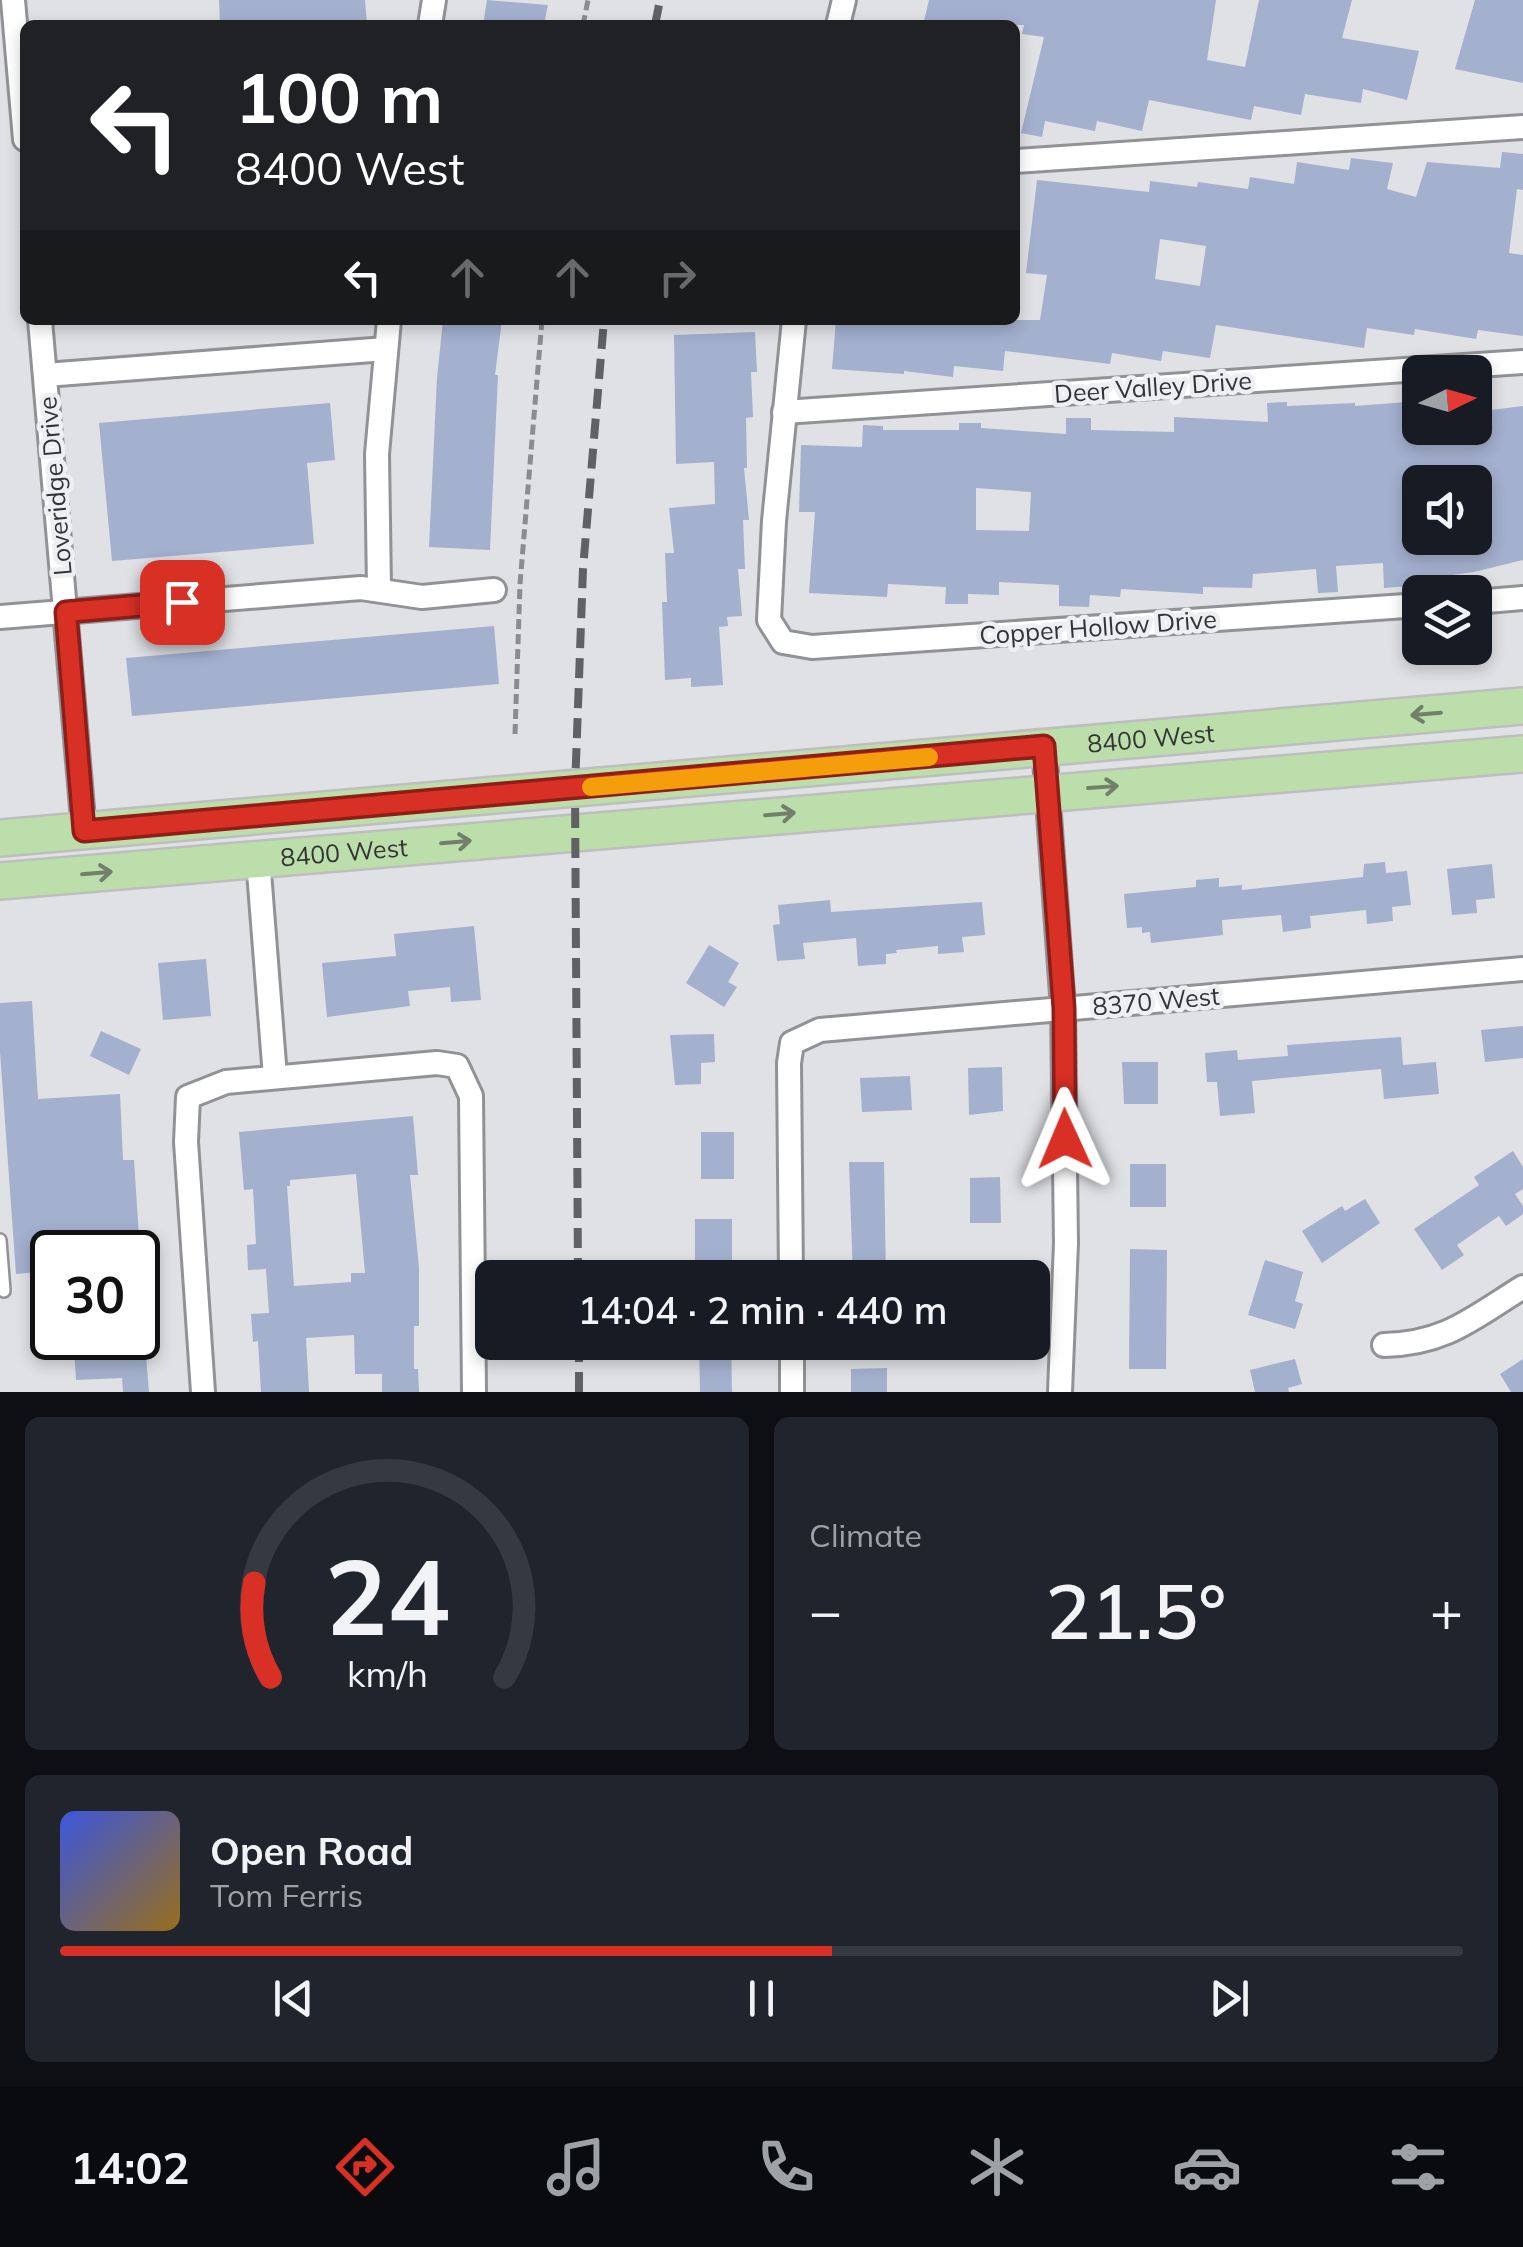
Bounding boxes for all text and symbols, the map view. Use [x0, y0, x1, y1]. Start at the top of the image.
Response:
text: 100 m [235, 53, 443, 141]
icon: left [70, 60, 200, 190]
text: 8400 West [235, 140, 464, 196]
icon: left [335, 250, 390, 305]
icon: ahead [440, 250, 495, 305]
icon: ahead [545, 250, 600, 305]
icon: right [650, 250, 705, 305]
north arrow [1402, 355, 1492, 445]
map controls [1402, 355, 1492, 665]
street label: Deer Valley Drive [1053, 364, 1253, 409]
street label: Loveridge Drive [31, 395, 78, 577]
button: sound [1402, 465, 1492, 555]
pin [140, 560, 225, 645]
icon: arrive [155, 575, 210, 630]
button: layers [1402, 575, 1492, 665]
street label: Copper Hollow Drive [978, 603, 1218, 650]
one-way arrow [1410, 705, 1442, 724]
street label: 8400 West [1086, 717, 1216, 759]
one-way arrow [1087, 777, 1119, 796]
one-way arrow [763, 805, 795, 824]
street label: 8400 West [279, 831, 409, 873]
one-way arrow [439, 832, 471, 851]
one-way arrow [81, 863, 113, 882]
street label: 8370 West [1091, 979, 1221, 1021]
position arrow [1013, 1087, 1117, 1191]
speed limit sign: 30 [30, 1230, 160, 1360]
text: 14:04 · 2 min · 440 m [577, 1286, 948, 1334]
text: Climate [809, 1515, 922, 1555]
text: 24 [325, 1530, 449, 1661]
text: 21.5° [1046, 1564, 1226, 1658]
text: − [809, 1576, 842, 1645]
text: + [1430, 1576, 1463, 1645]
text: km/h [347, 1651, 427, 1696]
text: Open Road [210, 1827, 413, 1875]
text: Tom Ferris [210, 1875, 363, 1915]
icon: previous [266, 1971, 321, 2026]
icon: pause [734, 1971, 789, 2026]
icon: next [1202, 1971, 1257, 2026]
icon: directions [330, 2132, 400, 2202]
icon: music [541, 2132, 611, 2202]
icon: phone [751, 2132, 821, 2202]
icon: climate [962, 2132, 1032, 2202]
icon: car [1172, 2132, 1242, 2202]
icon: filters [1383, 2132, 1453, 2202]
text: 14:02 [70, 2139, 189, 2195]

